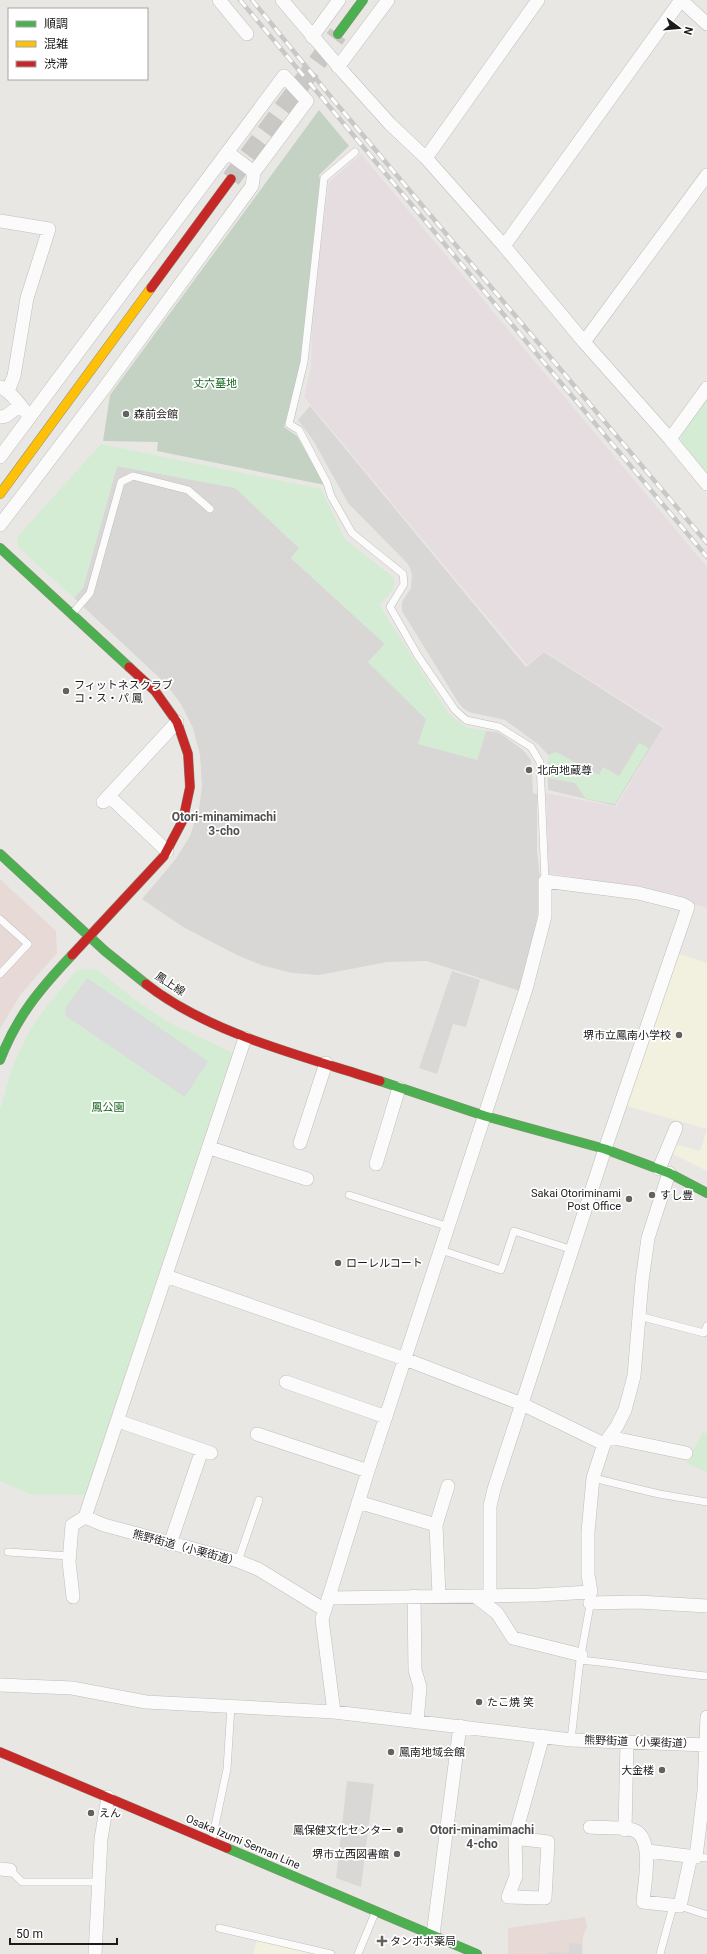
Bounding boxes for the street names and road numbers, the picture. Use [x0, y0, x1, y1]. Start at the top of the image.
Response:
street label: 鳳上線 [153, 970, 187, 998]
street label: 熊野街道（小栗街道） [131, 1527, 241, 1569]
street label: 熊野街道（小栗街道） [584, 1734, 694, 1750]
street label: Osaka Izumi Sennan Line [184, 1812, 302, 1872]

